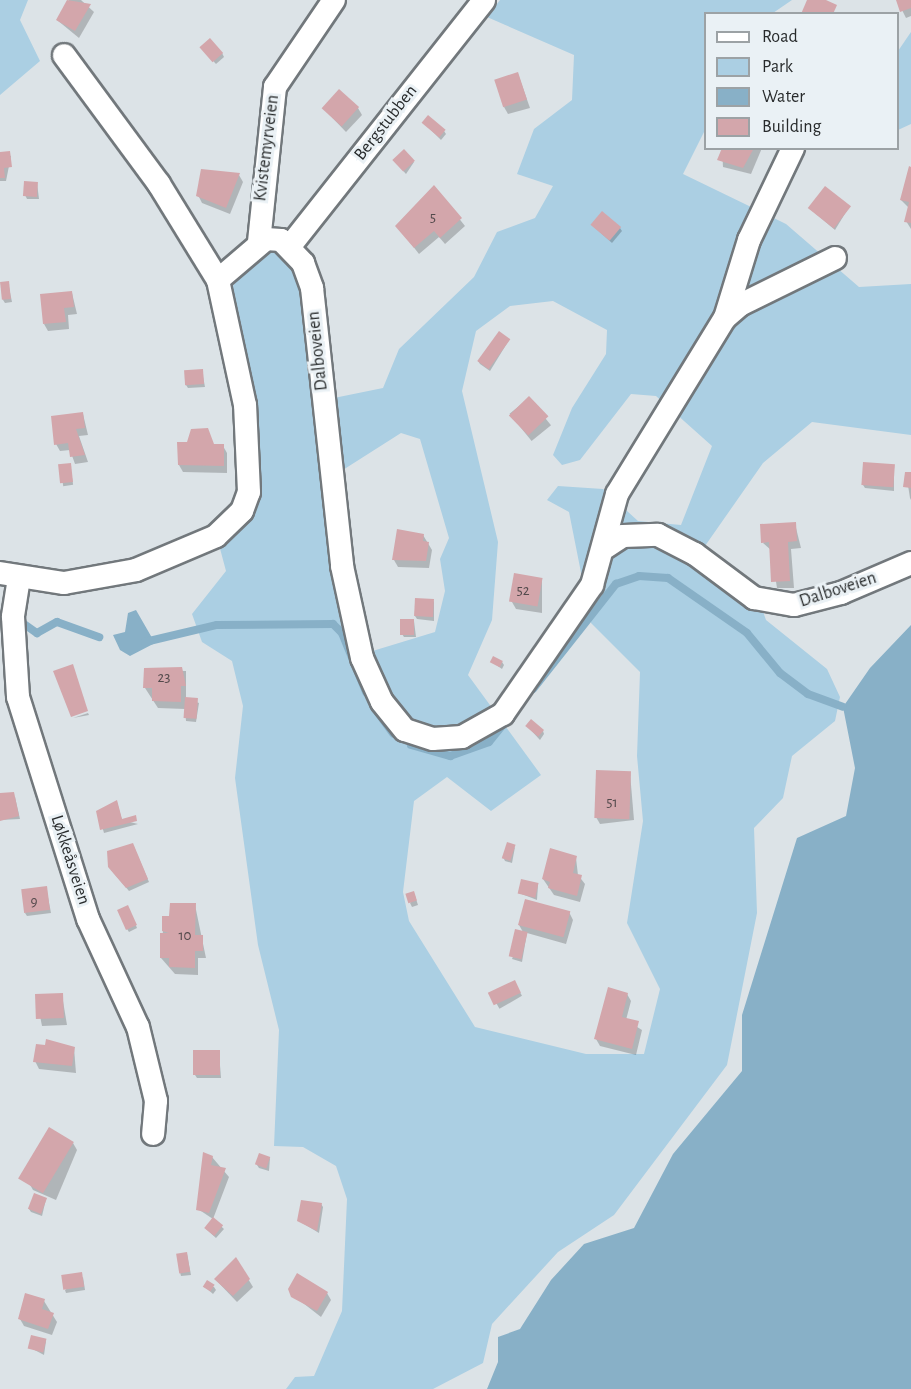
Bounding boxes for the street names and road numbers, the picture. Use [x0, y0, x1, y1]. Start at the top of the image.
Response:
street label: Bergstubben [350, 81, 422, 165]
street label: Kvistemyrveien [250, 94, 284, 202]
street label: Dalboveien [303, 310, 333, 392]
street label: Dalboveien [797, 567, 879, 613]
street label: Løkkeåsveien [45, 812, 95, 908]

